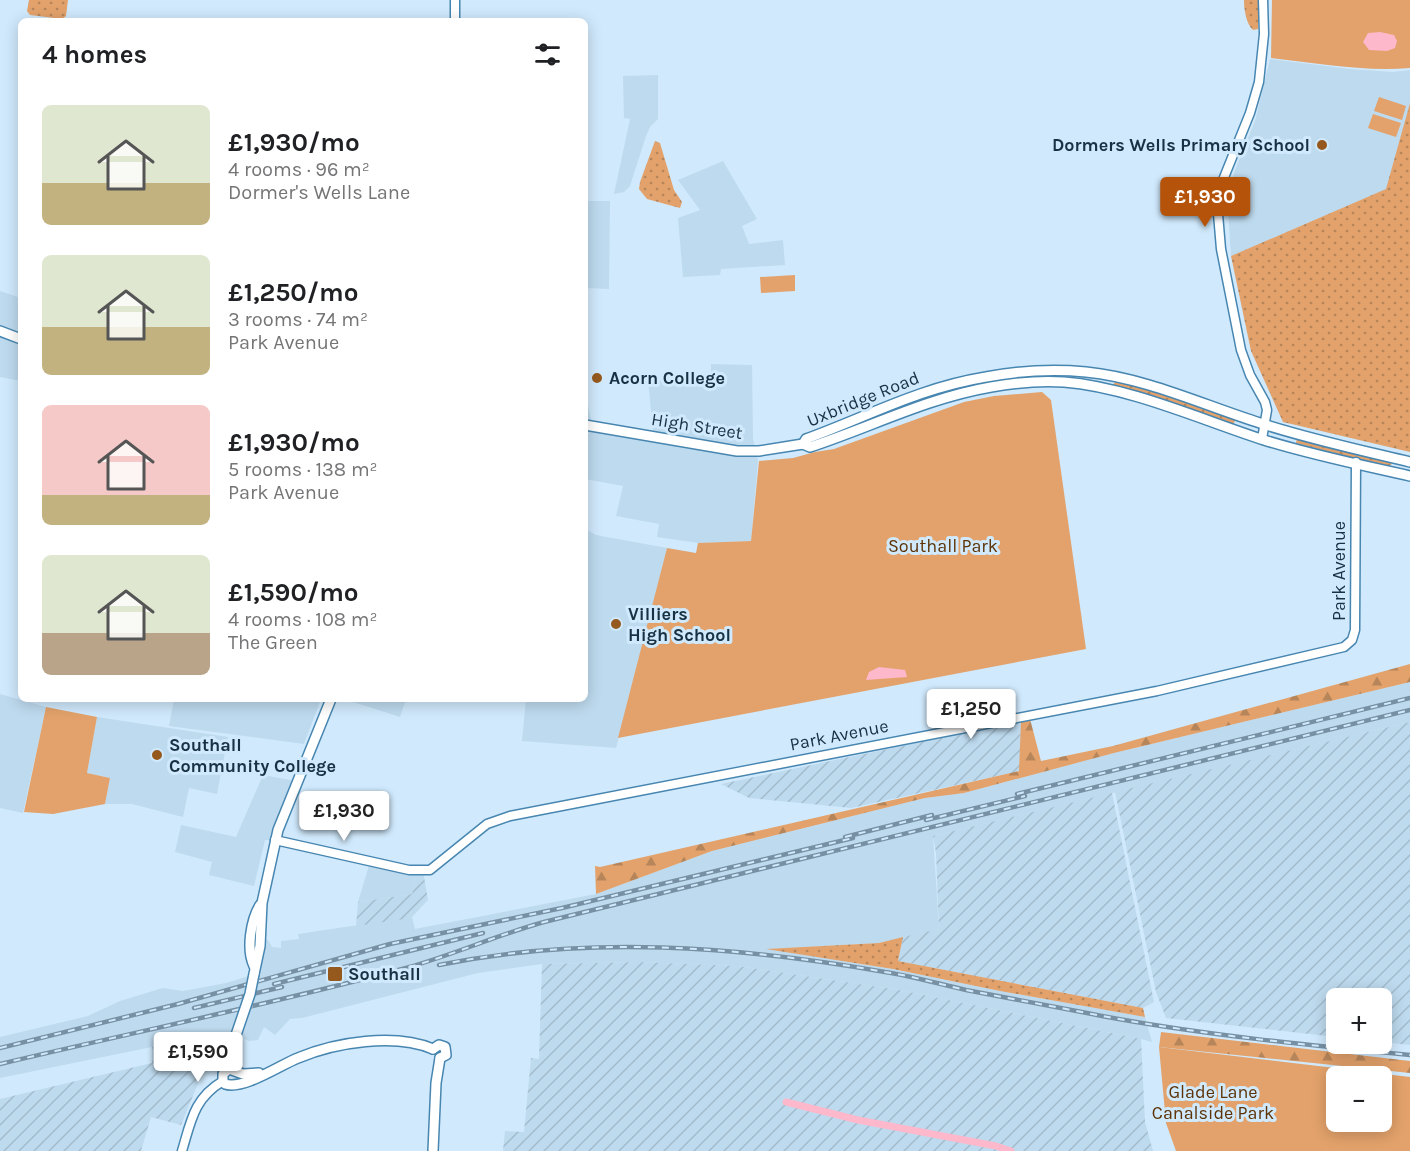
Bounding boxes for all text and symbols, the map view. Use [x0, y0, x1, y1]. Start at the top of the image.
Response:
icon: filters [531, 38, 564, 71]
text: 4 homes [42, 39, 147, 70]
text: £1,930/mo [228, 127, 360, 158]
icon: home [90, 129, 162, 201]
place label: Dormers Wells Primary School [1052, 134, 1310, 156]
marker: Dormers Wells Primary School [1315, 138, 1329, 152]
text: 4 rooms · 96 m² [228, 158, 370, 181]
pin: £1,930 [1156, 177, 1254, 228]
text: Dormer's Wells Lane [228, 181, 410, 204]
text: £1,930 [1174, 185, 1236, 208]
text: £1,250/mo [228, 277, 358, 308]
icon: home [90, 279, 162, 351]
text: 3 rooms · 74 m² [228, 308, 368, 331]
text: Park Avenue [228, 331, 339, 354]
street label: Uxbridge Road [804, 366, 922, 432]
place label: Acorn College [609, 367, 725, 389]
marker: Acorn College [590, 371, 604, 385]
street label: High Street [650, 408, 744, 444]
text: £1,930/mo [228, 427, 360, 458]
icon: home [90, 429, 162, 501]
text: 5 rooms · 138 m² [228, 458, 378, 481]
text: Park Avenue [228, 481, 339, 504]
street label: Park Avenue [1328, 521, 1350, 621]
park label: Southall Park [888, 535, 998, 557]
text: £1,590/mo [228, 577, 359, 608]
icon: home [90, 579, 162, 651]
place label: Villiers High School [628, 603, 731, 646]
text: 4 rooms · 108 m² [228, 608, 378, 631]
marker: Villiers High School [609, 617, 623, 631]
text: The Green [228, 631, 318, 654]
pin: £1,250 [922, 689, 1020, 740]
text: £1,250 [941, 697, 1001, 720]
street label: Park Avenue [788, 715, 890, 755]
place label: Southall Community College [169, 734, 336, 777]
marker: Southall Community College [150, 748, 164, 762]
pin: £1,930 [295, 791, 393, 842]
text: £1,930 [313, 799, 375, 822]
place label: Southall [348, 963, 421, 985]
marker: Southall [326, 965, 344, 983]
map controls [1326, 988, 1392, 1132]
button: + [1326, 988, 1392, 1054]
pin: £1,590 [149, 1032, 247, 1083]
text: £1,590 [168, 1040, 228, 1063]
button: − [1326, 1066, 1392, 1132]
park label: Glade Lane Canalside Park [1152, 1081, 1274, 1124]

